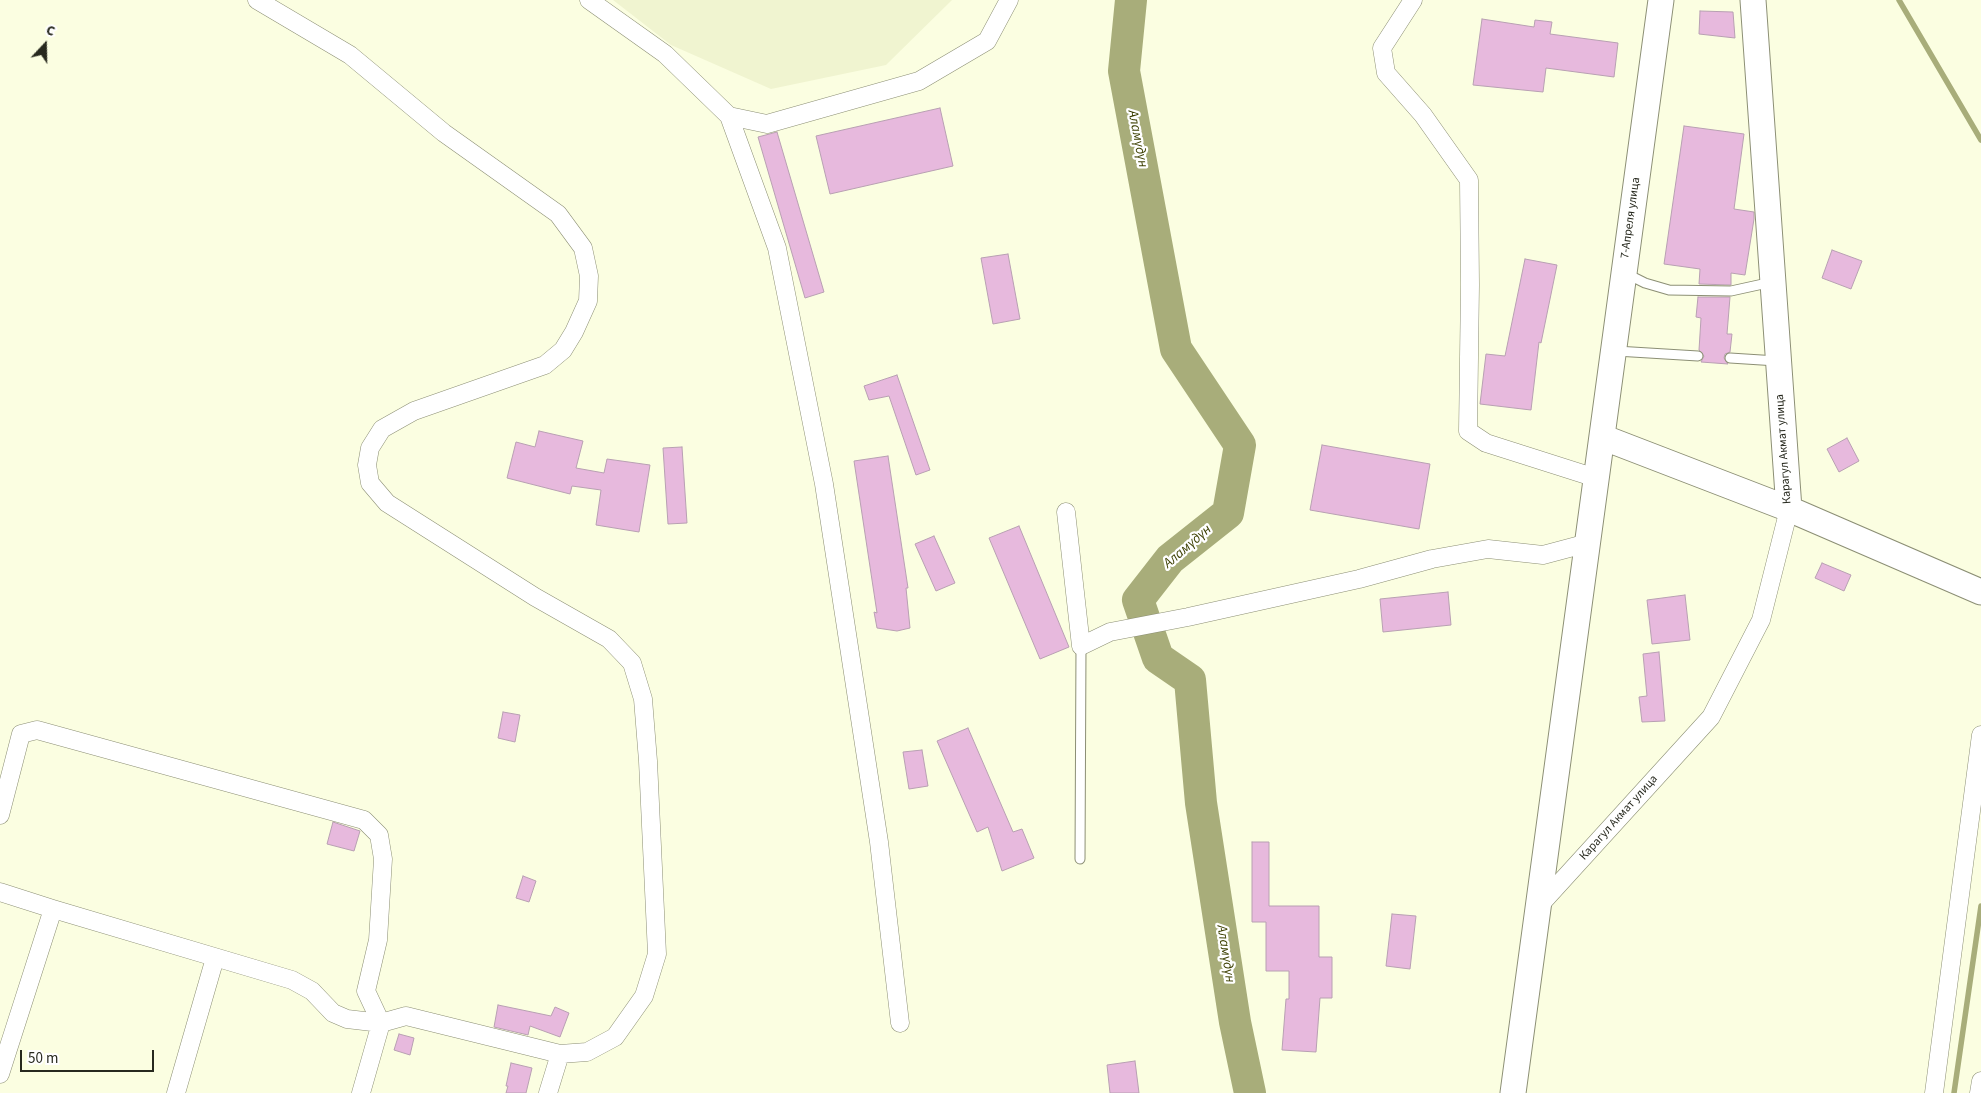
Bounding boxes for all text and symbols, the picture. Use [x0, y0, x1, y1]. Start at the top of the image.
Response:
north arrow [20, 20, 70, 70]
text: С [43, 20, 58, 42]
water label: Аламүдүн [1123, 109, 1151, 169]
street label: 7-Апреля улица [1618, 176, 1644, 260]
street label: Карагул Акмат улица [1773, 394, 1795, 504]
water label: Аламүдүн [1161, 522, 1215, 572]
street label: Карагул Акмат улица [1577, 772, 1661, 864]
water label: Аламүдүн [1212, 924, 1238, 984]
scale bar [22, 1040, 156, 1072]
text: 50 m [28, 1048, 58, 1069]

